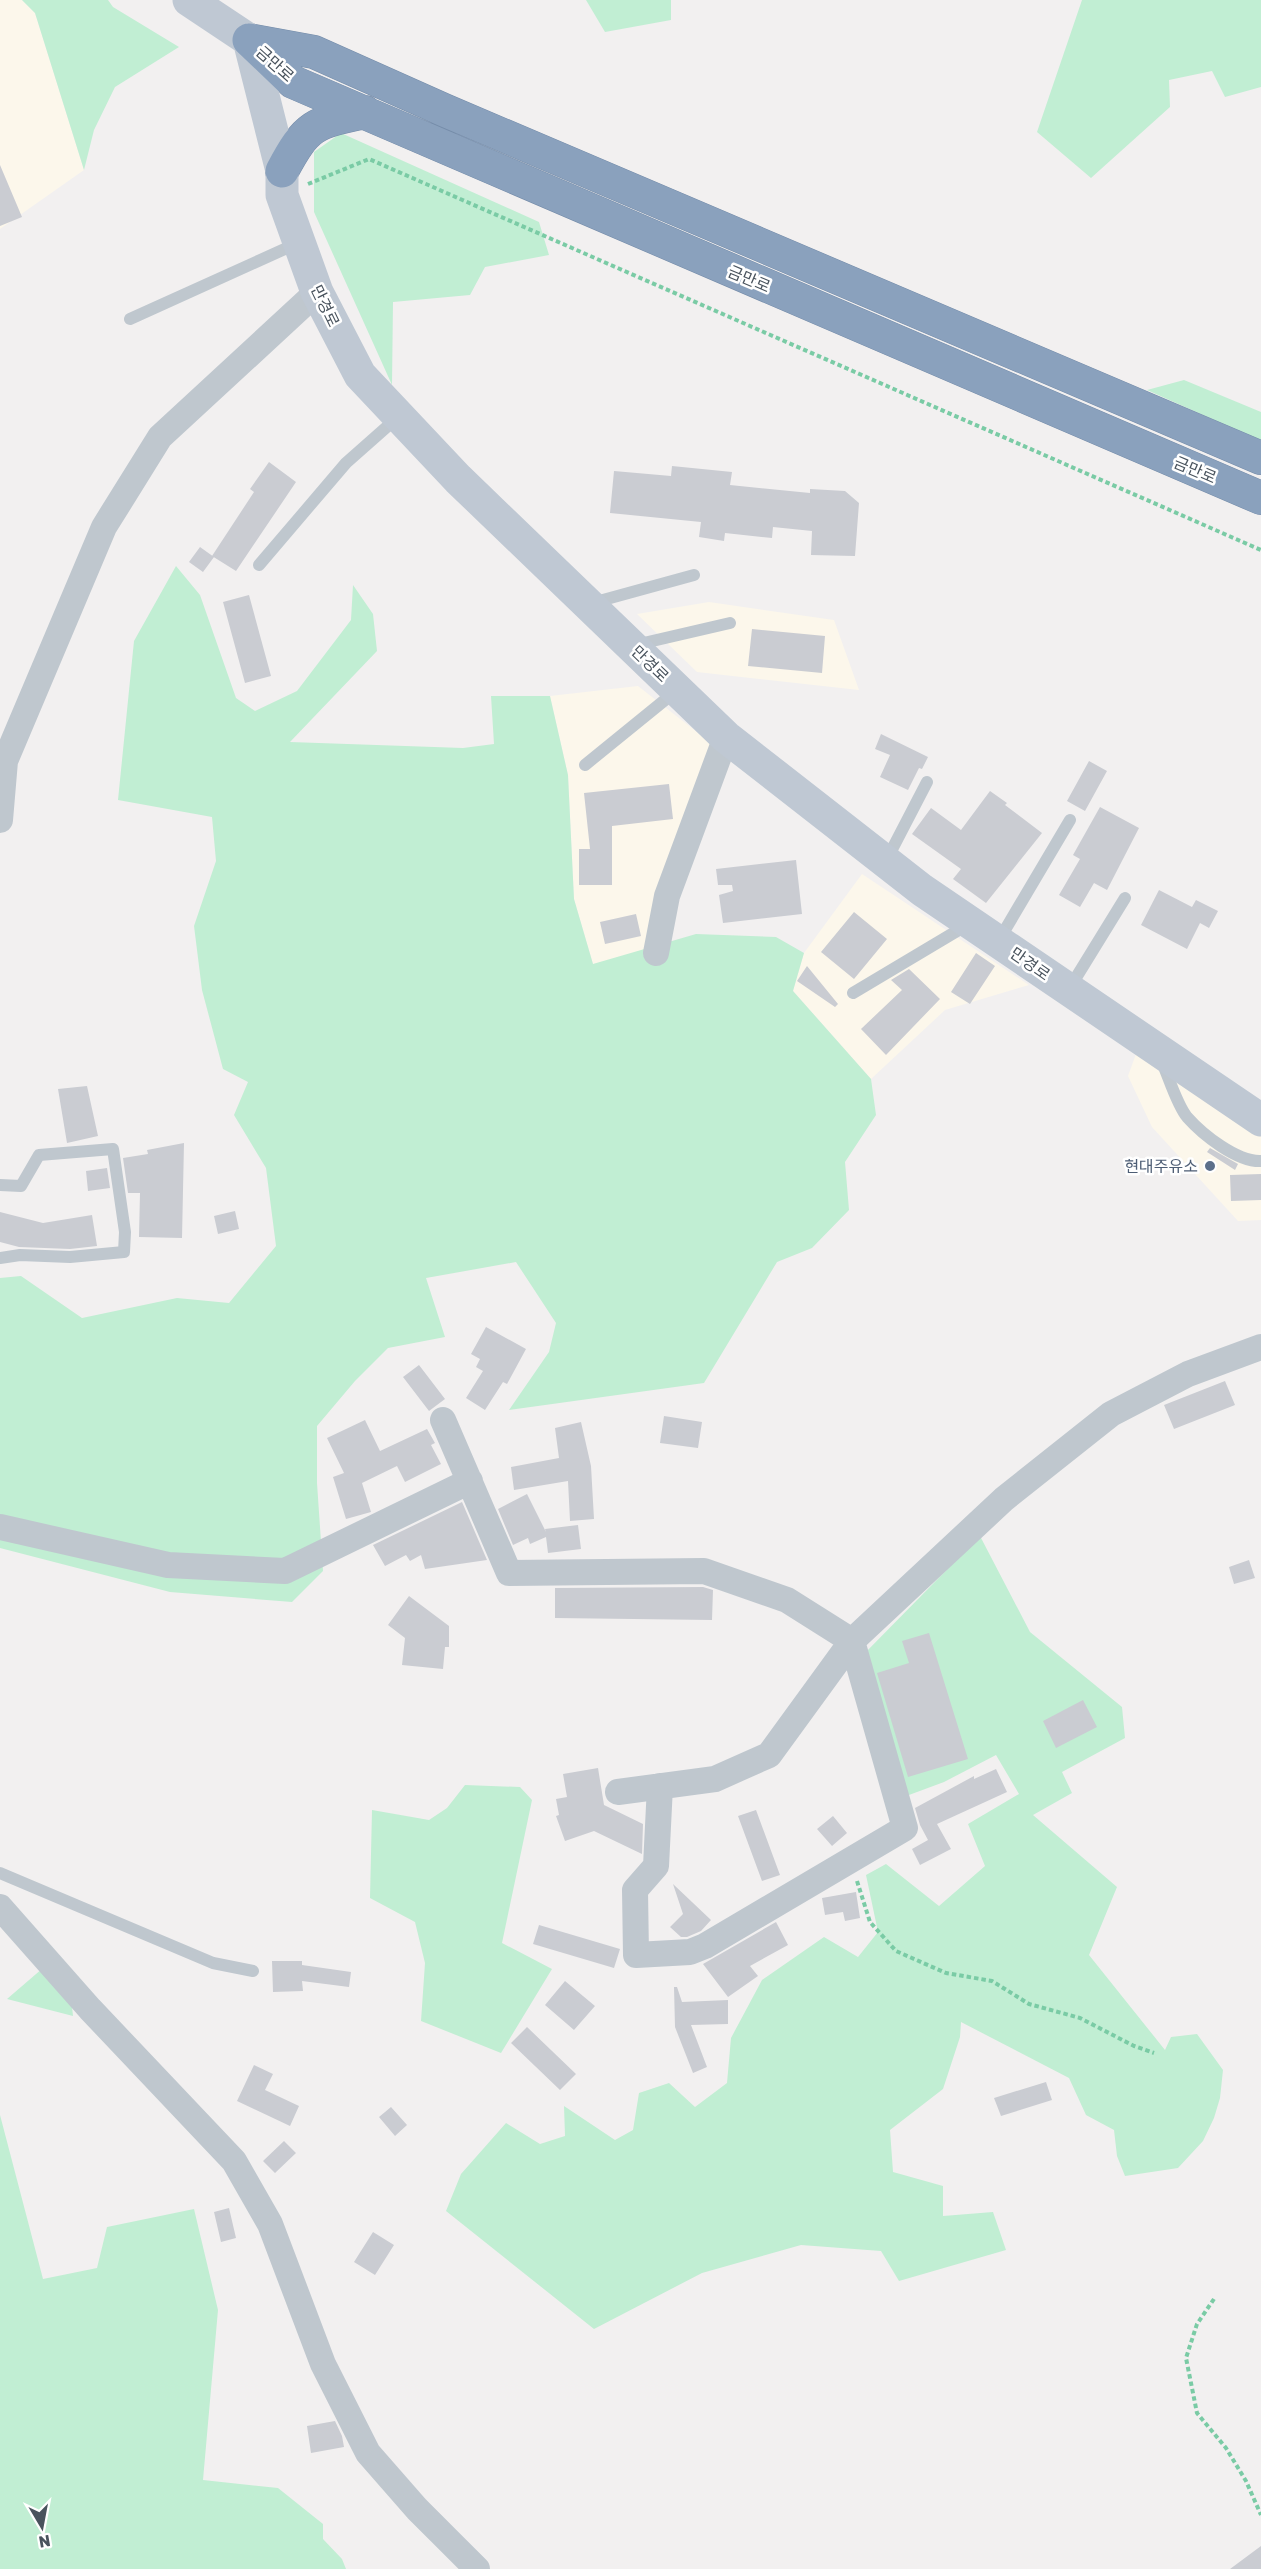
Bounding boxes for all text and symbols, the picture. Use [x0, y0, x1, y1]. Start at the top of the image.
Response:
street label: 금만로 [252, 42, 298, 86]
street label: 금만로 [725, 262, 773, 296]
street label: 만경로 [307, 282, 343, 330]
street label: 금만로 [1171, 453, 1219, 487]
street label: 만경로 [628, 642, 673, 686]
street label: 만경로 [1006, 944, 1054, 985]
place label: 현대주유소 [1124, 1157, 1198, 1176]
marker: 현대주유소 [1203, 1159, 1217, 1173]
north arrow [12, 2497, 72, 2557]
text: N [37, 2531, 52, 2552]

